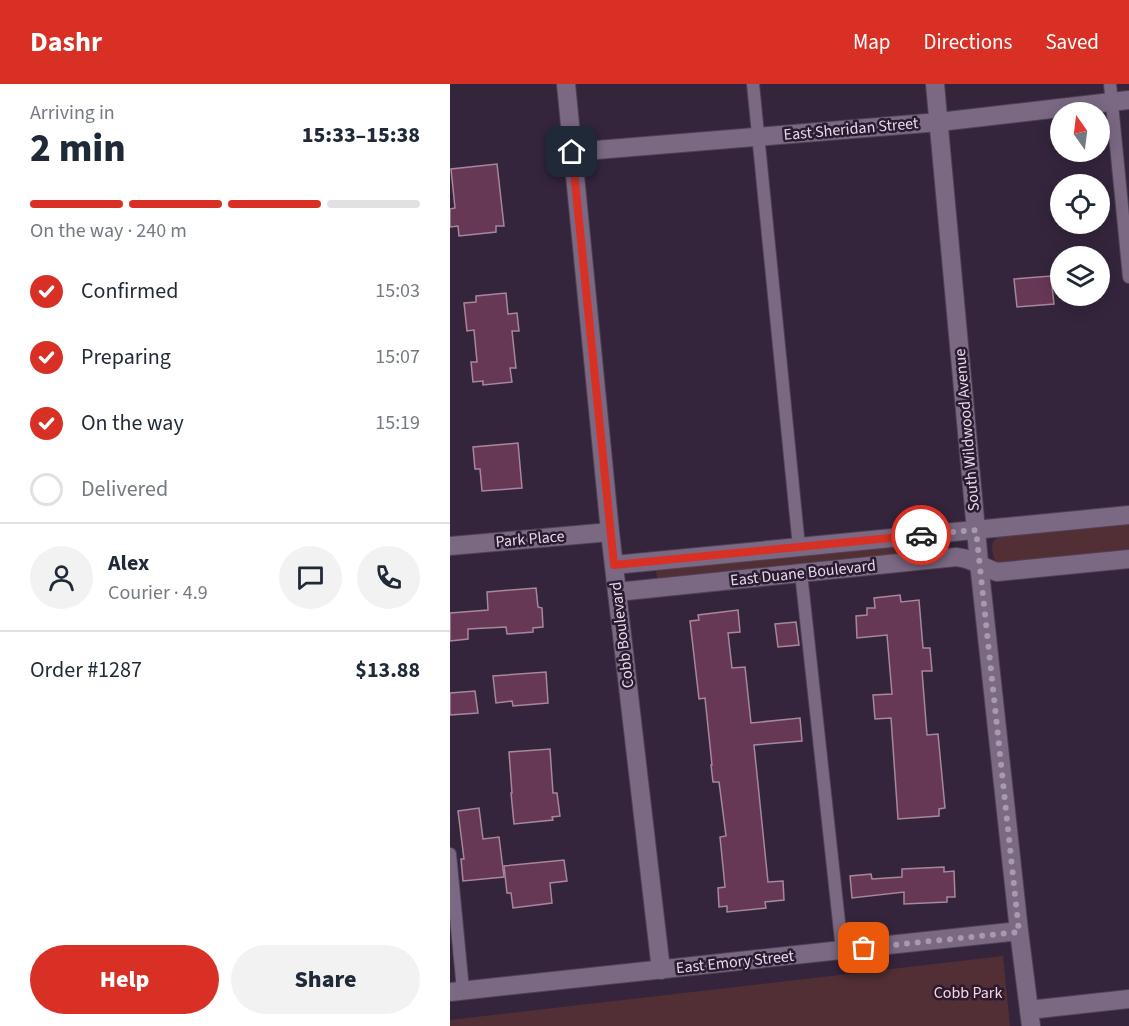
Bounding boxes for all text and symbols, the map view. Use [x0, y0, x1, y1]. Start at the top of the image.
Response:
text: Dashr [30, 22, 102, 62]
text: Map [853, 27, 891, 57]
text: Directions [924, 27, 1012, 57]
text: Saved [1045, 27, 1099, 57]
text: Arriving in [30, 99, 115, 127]
north arrow [1050, 102, 1110, 162]
map controls [1050, 102, 1110, 306]
street label: East Sheridan Street [783, 112, 920, 146]
text: 15:33–15:38 [302, 119, 420, 151]
text: 2 min [30, 121, 126, 177]
pin [546, 126, 597, 177]
icon: home [555, 135, 588, 168]
button: locate [1050, 174, 1110, 234]
text: On the way · 240 m [30, 217, 187, 245]
button: layers [1050, 246, 1110, 306]
icon: check [30, 275, 63, 308]
text: Confirmed [81, 275, 178, 307]
text: 15:03 [375, 277, 420, 305]
icon: check [30, 341, 63, 374]
text: Preparing [81, 341, 171, 373]
text: 15:07 [375, 343, 420, 371]
street label: South Wildwood Avenue [949, 348, 985, 512]
icon: check [30, 407, 63, 440]
text: On the way [81, 407, 184, 439]
text: 15:19 [375, 409, 420, 437]
text: Delivered [81, 473, 168, 505]
courier [891, 505, 951, 565]
icon: car [905, 519, 938, 552]
street label: Park Place [495, 525, 565, 553]
button: person [30, 546, 93, 609]
button: chat [279, 546, 342, 609]
button: phone [357, 546, 420, 609]
text: Alex [108, 547, 149, 579]
street label: East Duane Boulevard [729, 554, 877, 592]
text: Courier · 4.9 [108, 579, 208, 607]
street label: Cobb Boulevard [605, 581, 639, 689]
text: Order #1287 [30, 654, 142, 686]
text: $13.88 [355, 654, 420, 686]
pin [838, 922, 889, 973]
icon: bag [847, 931, 880, 964]
button: Help [30, 945, 219, 1014]
button: Share [231, 945, 420, 1014]
street label: East Emory Street [675, 945, 796, 979]
park label: Cobb Park [934, 982, 1002, 1004]

